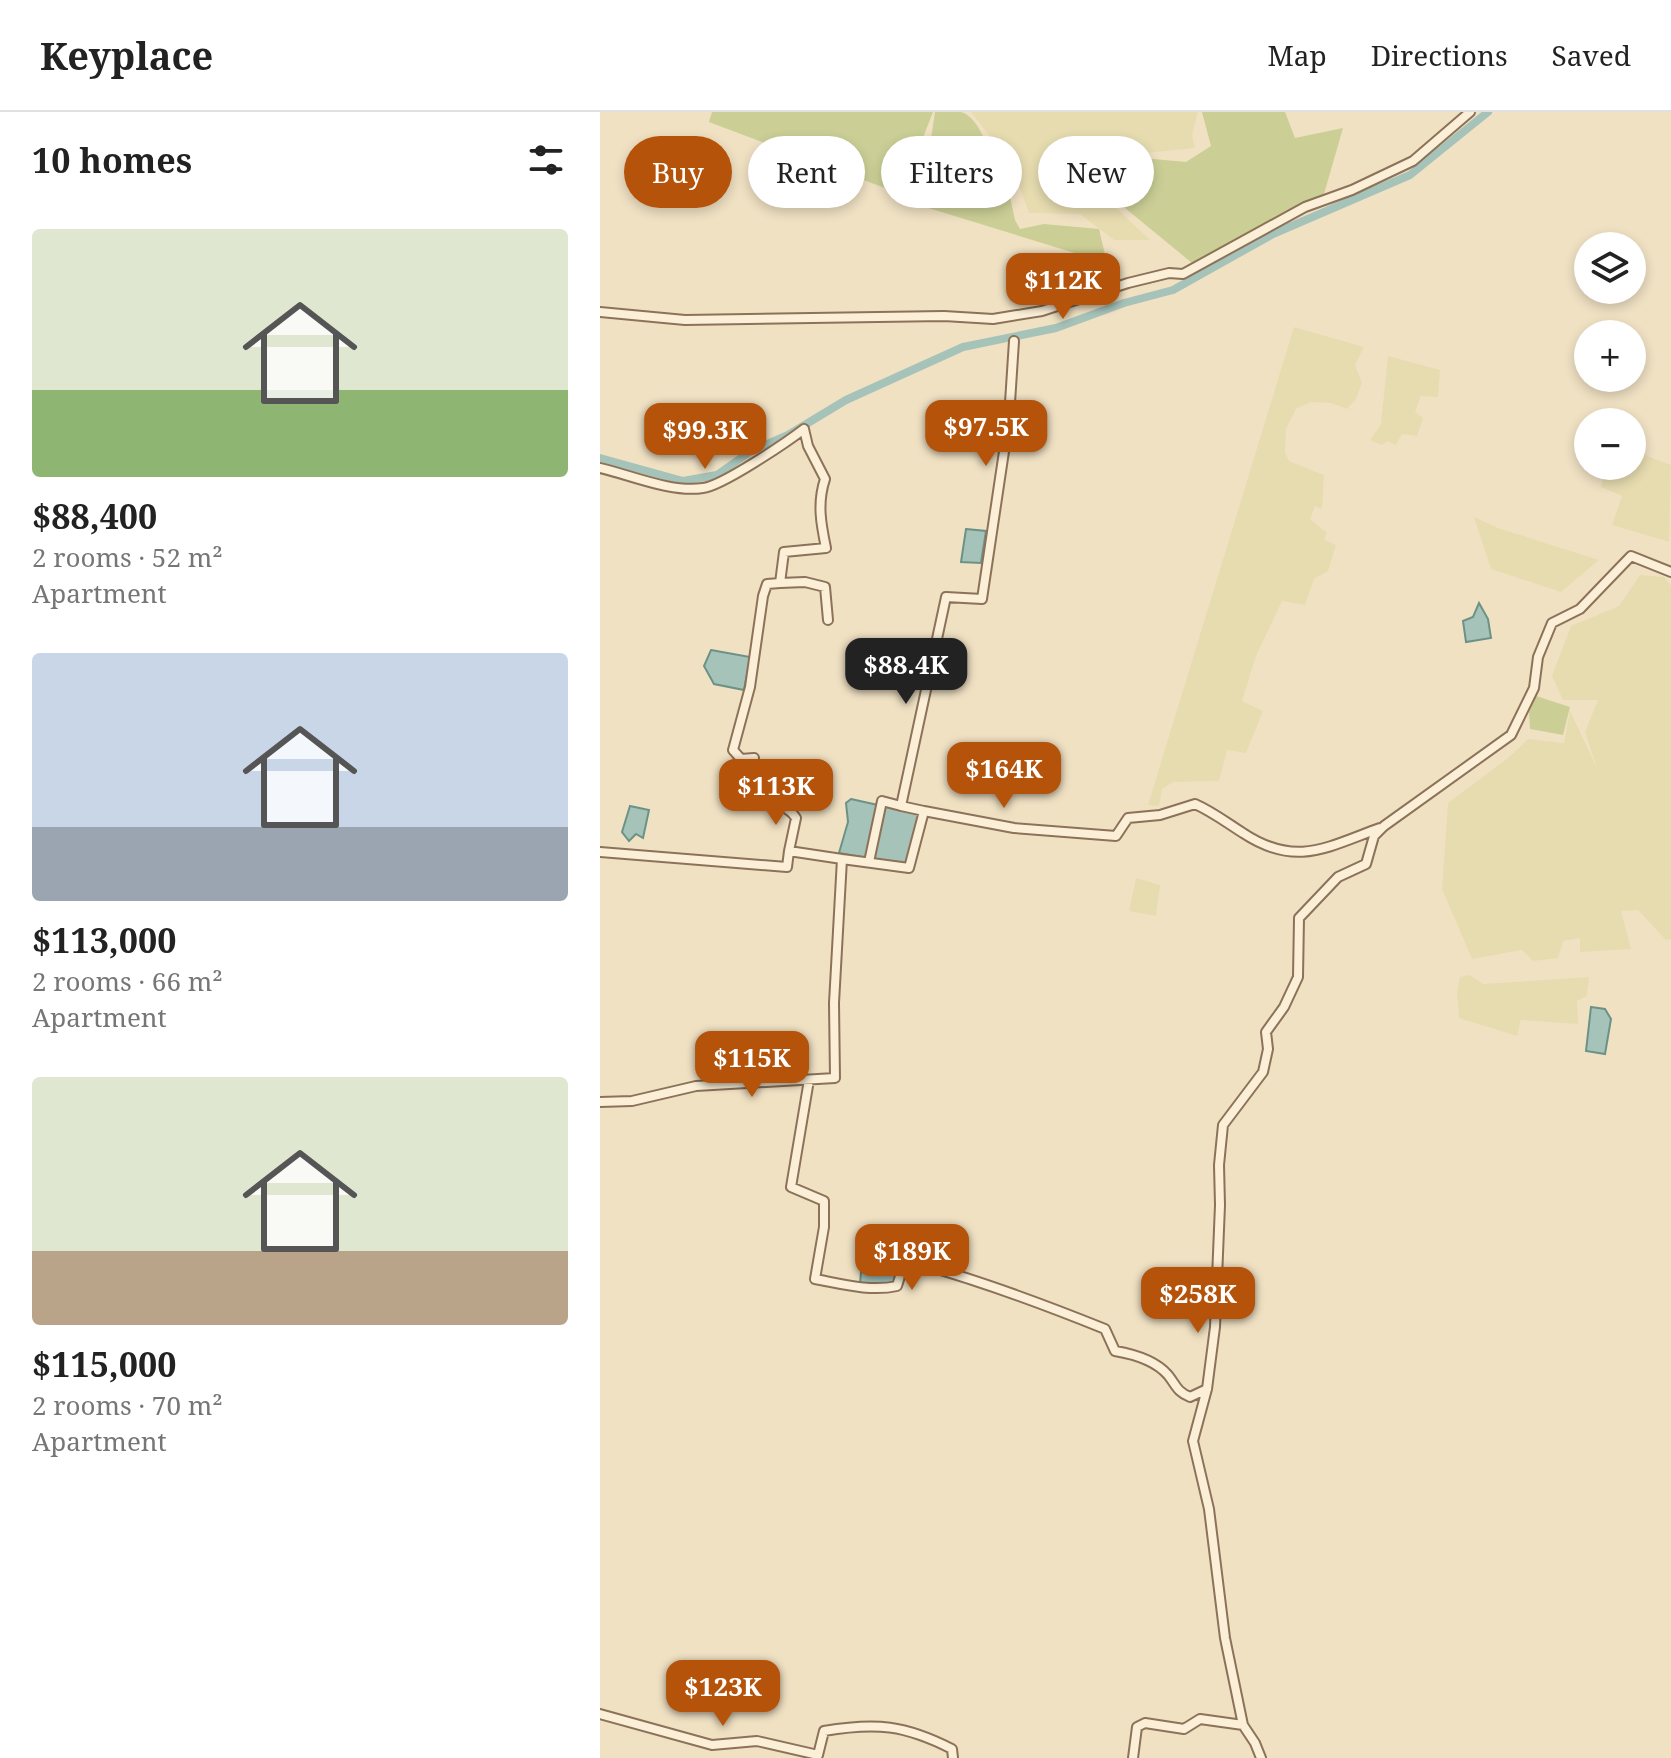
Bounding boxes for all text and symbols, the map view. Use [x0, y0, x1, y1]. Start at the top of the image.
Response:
text: Keyplace [40, 29, 213, 81]
text: Map [1267, 36, 1327, 74]
text: Directions [1371, 36, 1508, 74]
text: Saved [1552, 36, 1631, 74]
chip: Buy [624, 136, 732, 208]
chip: Rent [748, 136, 865, 208]
chip: Filters [881, 136, 1022, 208]
chip: New [1038, 136, 1154, 208]
text: 10 homes [32, 137, 192, 183]
icon: filters [524, 138, 568, 182]
map controls [1574, 232, 1646, 480]
button: layers [1574, 232, 1646, 304]
pin: $112K [1007, 253, 1119, 321]
text: $112K [1024, 261, 1102, 297]
icon: home [228, 281, 372, 425]
button: + [1574, 320, 1646, 392]
pin: $97.5K [921, 400, 1051, 468]
pin: $99.3K [640, 403, 770, 471]
text: $97.5K [943, 408, 1029, 444]
button: − [1574, 408, 1646, 480]
text: $99.3K [662, 411, 748, 447]
text: $88,400 [32, 493, 157, 539]
text: 2 rooms · 52 m² [32, 539, 223, 575]
text: Apartment [32, 575, 167, 611]
pin: $88.4K [841, 638, 971, 706]
text: $88.4K [863, 646, 949, 682]
icon: home [228, 705, 372, 849]
pin: $164K [948, 742, 1060, 810]
text: $164K [965, 750, 1043, 786]
pin: $113K [720, 759, 832, 827]
text: $113K [737, 767, 815, 803]
text: $113,000 [32, 917, 176, 963]
text: 2 rooms · 66 m² [32, 963, 223, 999]
text: Apartment [32, 999, 167, 1035]
pin: $115K [696, 1031, 808, 1099]
text: $115K [713, 1039, 791, 1075]
icon: home [228, 1129, 372, 1273]
pin: $189K [856, 1224, 968, 1292]
text: $189K [873, 1232, 951, 1268]
pin: $258K [1142, 1267, 1254, 1335]
text: $258K [1159, 1275, 1237, 1311]
text: $115,000 [32, 1341, 176, 1387]
text: 2 rooms · 70 m² [32, 1387, 223, 1423]
text: Apartment [32, 1423, 167, 1459]
pin: $123K [667, 1660, 779, 1728]
text: $123K [684, 1668, 762, 1704]

